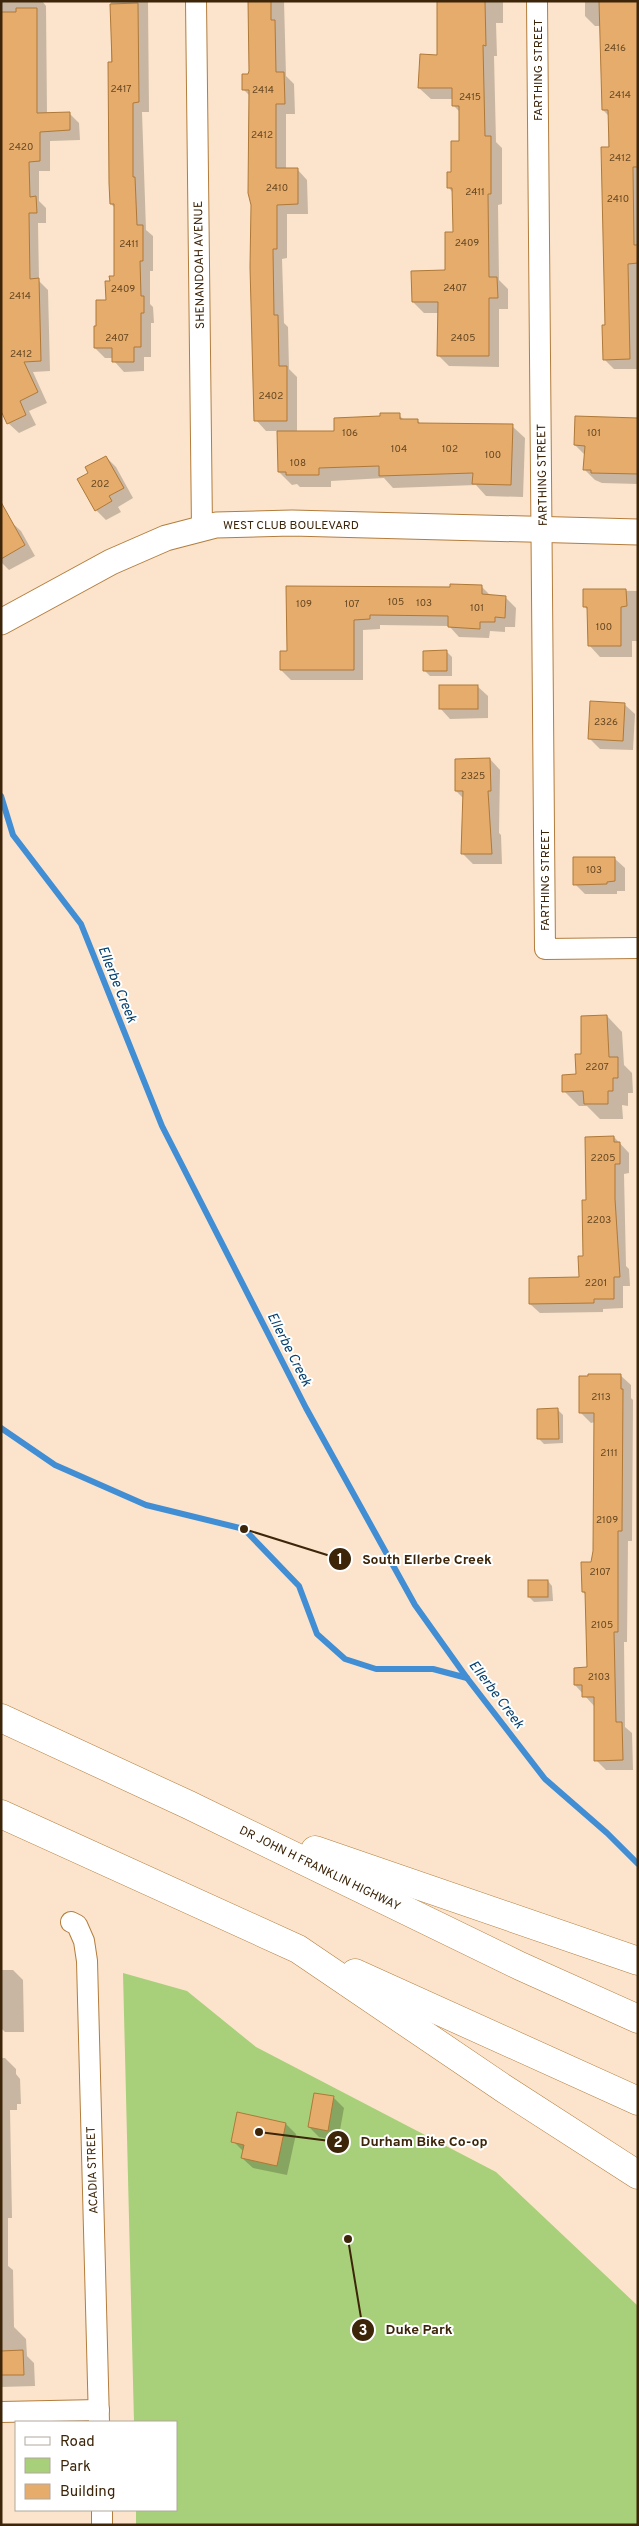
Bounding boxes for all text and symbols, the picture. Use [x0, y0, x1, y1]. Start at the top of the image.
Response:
street label: FARTHING STREET [531, 19, 547, 121]
house number: 2416 [604, 42, 626, 55]
house number: 2417 [110, 83, 132, 96]
house number: 2414 [252, 84, 274, 97]
house number: 2414 [609, 89, 631, 102]
house number: 2415 [459, 91, 481, 104]
house number: 2412 [251, 129, 273, 142]
house number: 2420 [9, 141, 33, 154]
house number: 2412 [609, 152, 631, 165]
house number: 2410 [266, 182, 288, 195]
house number: 2411 [465, 186, 485, 199]
house number: 2410 [607, 193, 629, 206]
street label: SHENANDOAH AVENUE [191, 201, 209, 329]
house number: 2409 [455, 237, 479, 250]
house number: 2411 [119, 238, 139, 251]
house number: 2407 [443, 282, 467, 295]
house number: 2409 [111, 283, 135, 296]
house number: 2414 [9, 290, 31, 303]
house number: 2407 [105, 332, 129, 345]
house number: 2405 [451, 332, 475, 345]
house number: 2412 [10, 348, 32, 361]
house number: 2402 [259, 390, 283, 403]
street label: FARTHING STREET [534, 424, 552, 526]
house number: 106 [342, 427, 358, 440]
house number: 101 [587, 427, 601, 440]
house number: 104 [391, 443, 407, 456]
house number: 102 [442, 443, 458, 456]
house number: 100 [485, 449, 501, 462]
house number: 108 [290, 457, 306, 470]
house number: 202 [91, 478, 109, 491]
street label: WEST CLUB BOULEVARD [223, 518, 359, 534]
house number: 105 [388, 596, 404, 609]
house number: 103 [416, 597, 432, 610]
house number: 109 [296, 598, 312, 611]
house number: 107 [344, 598, 360, 611]
house number: 101 [470, 602, 484, 615]
house number: 100 [596, 621, 612, 634]
house number: 2326 [594, 716, 618, 729]
house number: 2325 [461, 770, 485, 783]
street label: FARTHING STREET [538, 829, 554, 931]
house number: 103 [586, 864, 602, 877]
water label: Ellerbe Creek [94, 944, 140, 1026]
house number: 2207 [585, 1061, 609, 1074]
house number: 2205 [591, 1152, 615, 1165]
house number: 2203 [587, 1214, 611, 1227]
house number: 2201 [585, 1277, 607, 1290]
water label: Ellerbe Creek [263, 1310, 315, 1391]
house number: 2113 [591, 1391, 611, 1404]
house number: 2111 [600, 1447, 618, 1460]
house number: 2109 [596, 1514, 618, 1527]
callout: South Ellerbe Creek [328, 1544, 502, 1573]
text: 1 [337, 1551, 343, 1570]
text: South Ellerbe Creek [362, 1552, 492, 1569]
house number: 2107 [589, 1566, 611, 1579]
house number: 2105 [591, 1619, 613, 1632]
water label: Ellerbe Creek [465, 1657, 528, 1733]
house number: 2103 [588, 1671, 610, 1684]
street label: DR JOHN H FRANKLIN HIGHWAY [236, 1823, 403, 1915]
street label: ACADIA STREET [83, 2126, 103, 2214]
callout: Durham Bike Co-op [326, 2127, 498, 2156]
text: 2 [333, 2134, 343, 2153]
text: Durham Bike Co-op [360, 2134, 488, 2151]
callout: Duke Park [350, 2315, 463, 2344]
text: 3 [359, 2322, 368, 2341]
text: Duke Park [385, 2322, 453, 2339]
legend [15, 2421, 178, 2511]
text: Road [60, 2433, 95, 2452]
text: Park [60, 2458, 91, 2477]
text: Building [60, 2483, 115, 2502]

